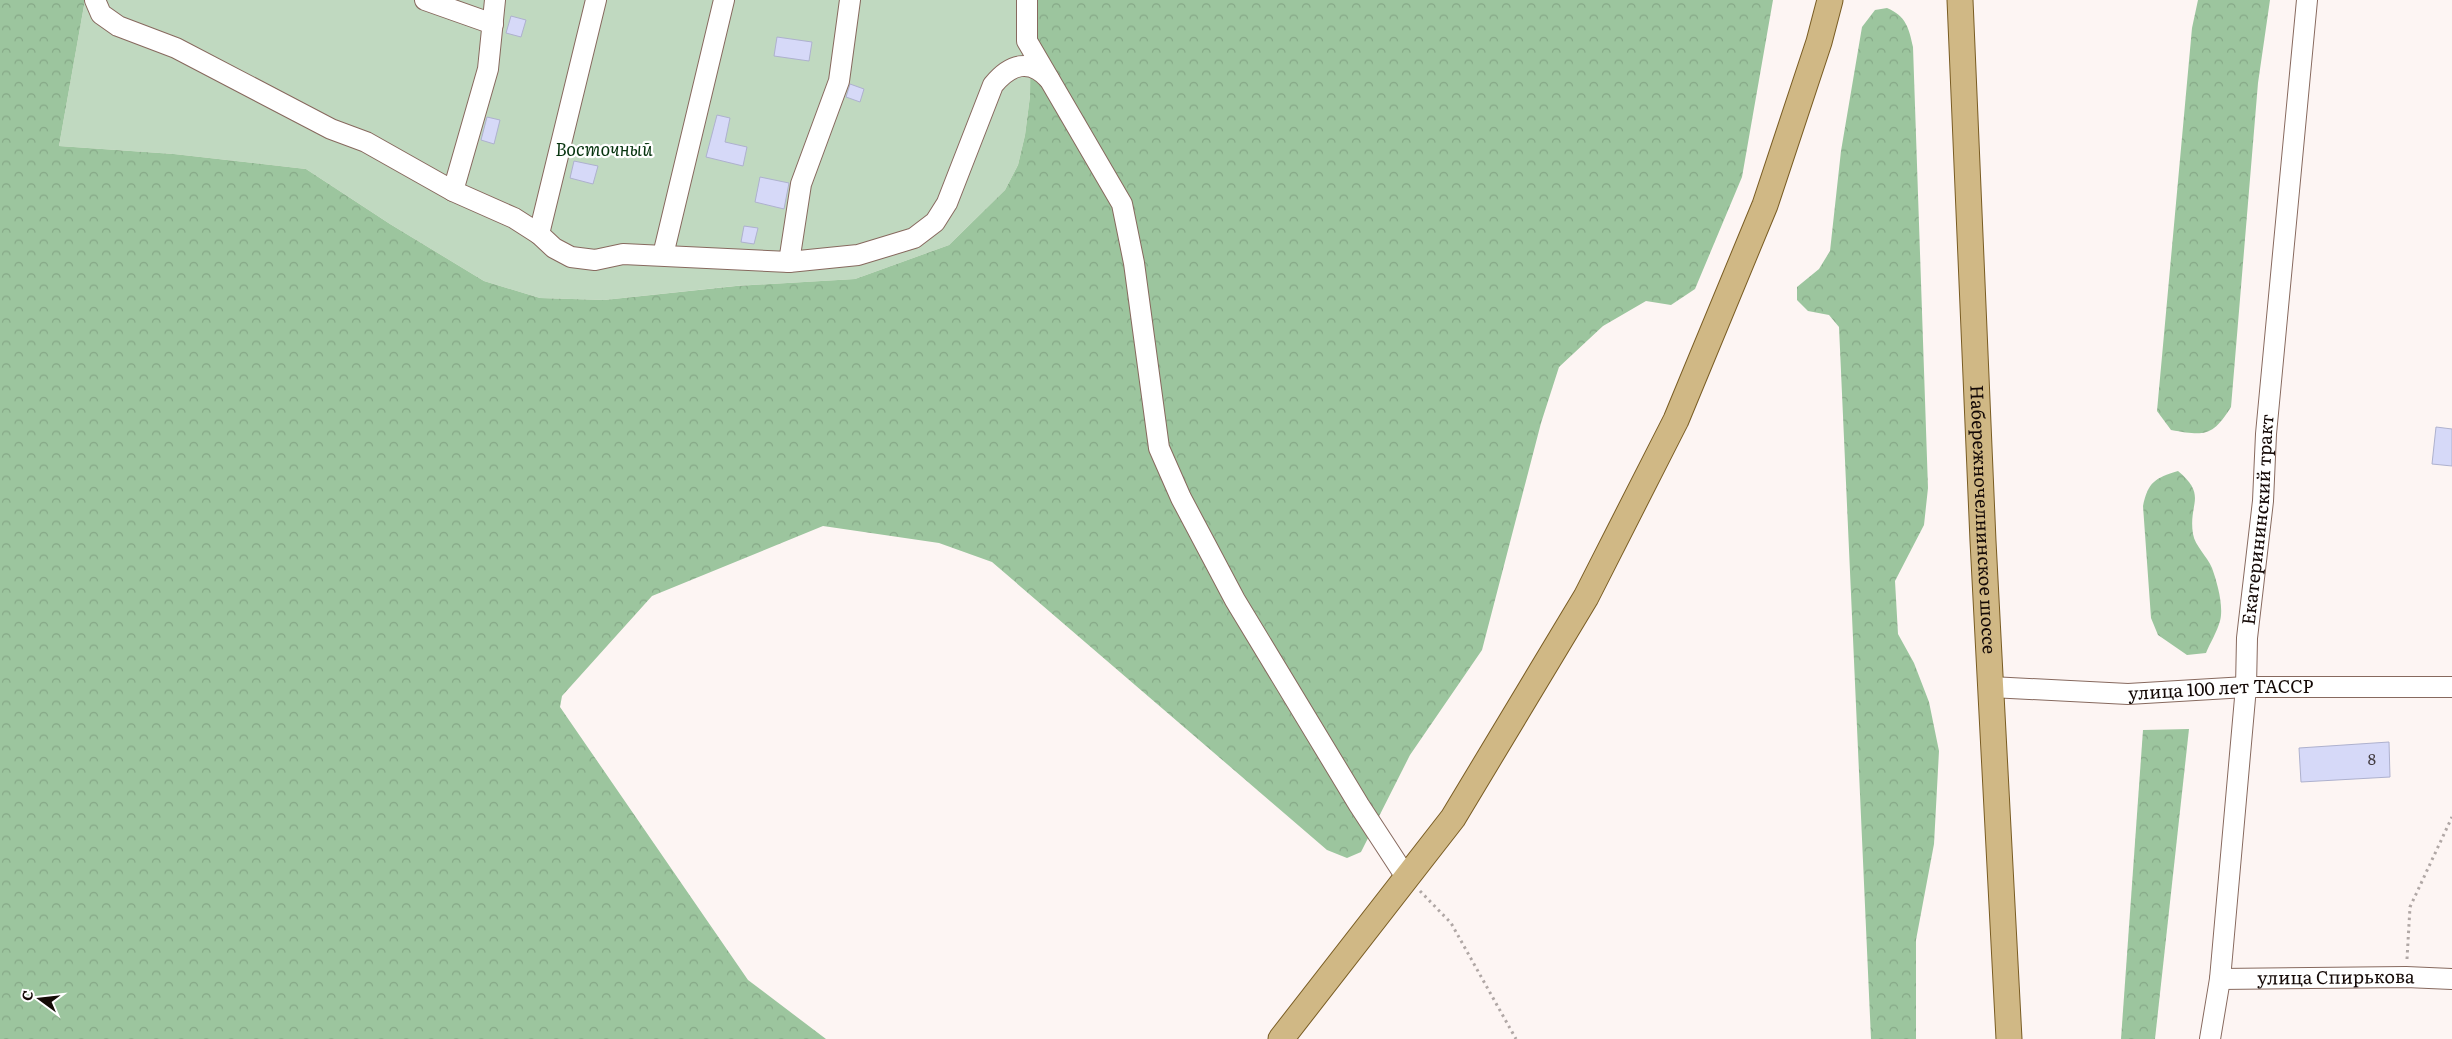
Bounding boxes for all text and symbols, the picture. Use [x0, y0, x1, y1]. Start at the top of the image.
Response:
park label: Восточный [555, 135, 653, 162]
street label: Набережночелнинское шоссе [1964, 384, 2004, 655]
street label: Екатерининский тракт [2234, 413, 2280, 626]
street label: улица 100 лет ТАССР [2127, 672, 2314, 706]
house number: 8 [2368, 747, 2376, 770]
street label: улица Спирькова [2257, 962, 2416, 991]
north arrow [15, 974, 65, 1024]
text: С [16, 988, 37, 1003]

